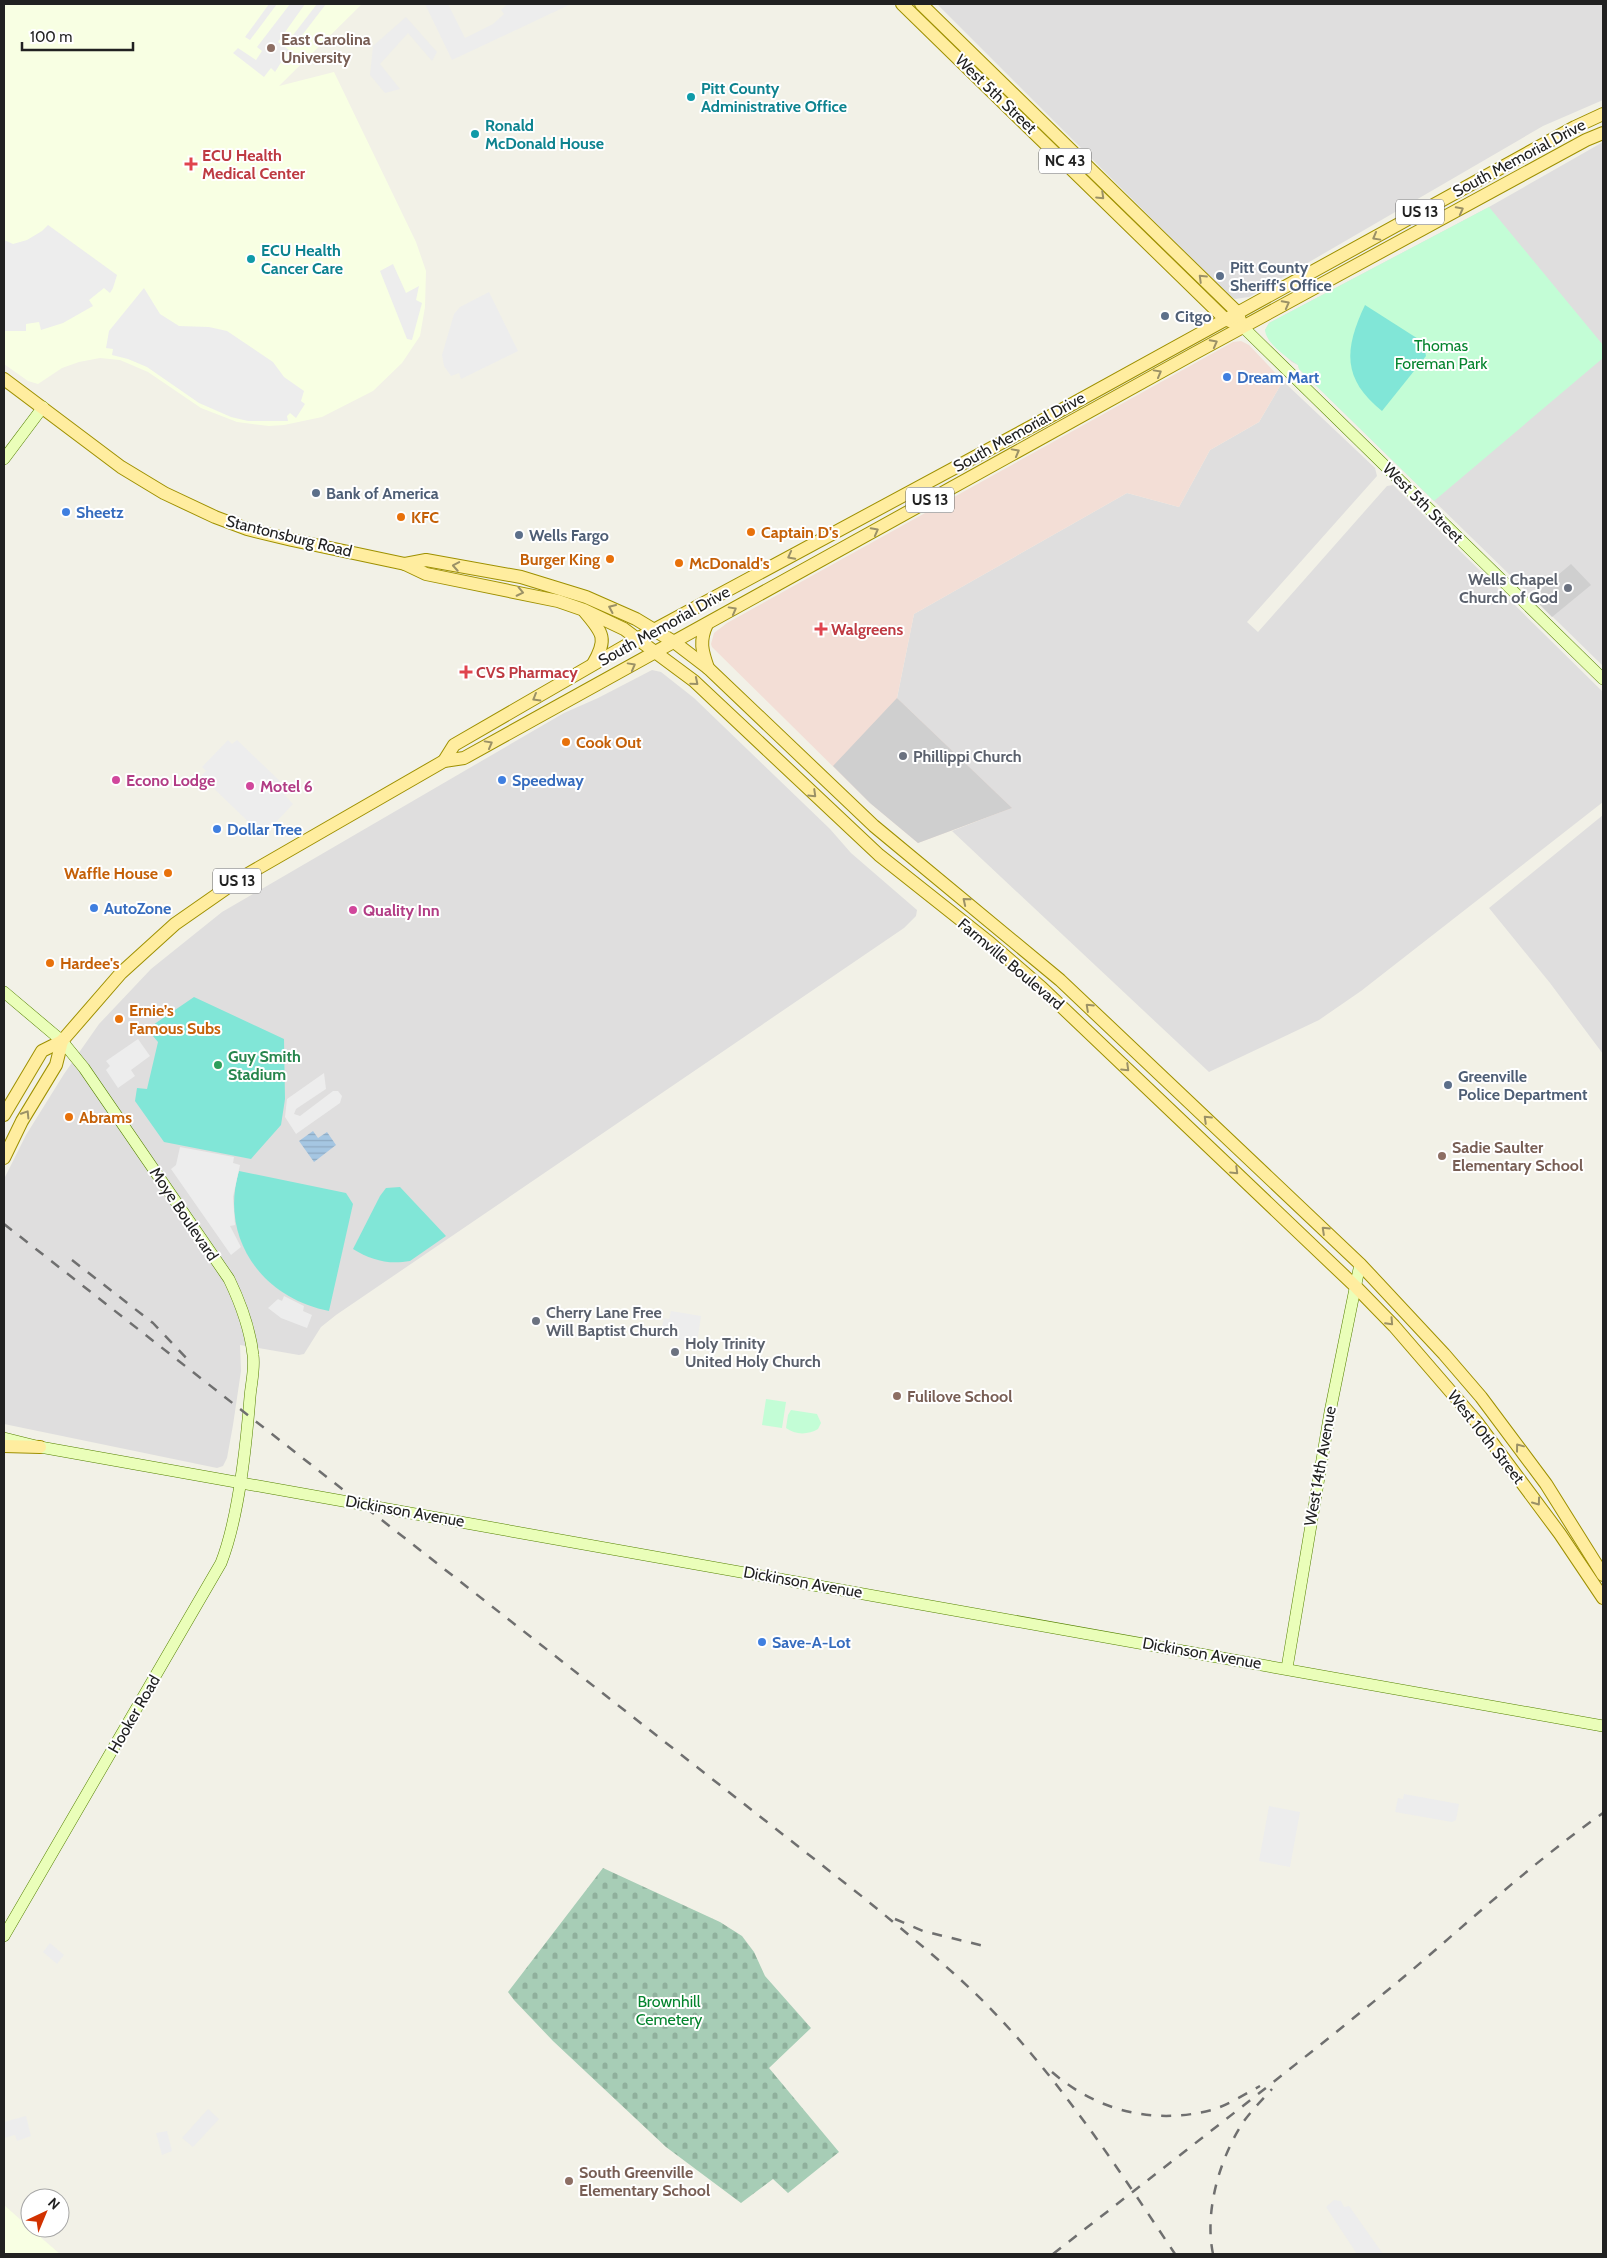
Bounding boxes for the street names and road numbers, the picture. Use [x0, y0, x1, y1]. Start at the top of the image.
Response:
street label: West 5th Street [951, 50, 1041, 138]
street label: South Memorial Drive [1449, 115, 1589, 201]
road number: NC 43 [1039, 148, 1091, 174]
road number: US 13 [1396, 200, 1444, 224]
street label: South Memorial Drive [950, 388, 1088, 476]
street label: West 5th Street [1379, 459, 1468, 548]
road number: US 13 [906, 488, 954, 512]
street label: Stantonsburg Road [224, 511, 354, 561]
street label: South Memorial Drive [595, 582, 733, 670]
road number: US 13 [213, 868, 261, 894]
street label: Farmville Boulevard [954, 914, 1068, 1014]
street label: Moye Boulevard [146, 1164, 222, 1264]
street label: West 10th Street [1444, 1386, 1529, 1488]
street label: West 14th Avenue [1300, 1405, 1340, 1527]
street label: Dickinson Avenue [344, 1491, 466, 1531]
street label: Dickinson Avenue [742, 1562, 864, 1602]
street label: Dickinson Avenue [1141, 1633, 1263, 1673]
street label: Hooker Road [104, 1672, 164, 1756]

